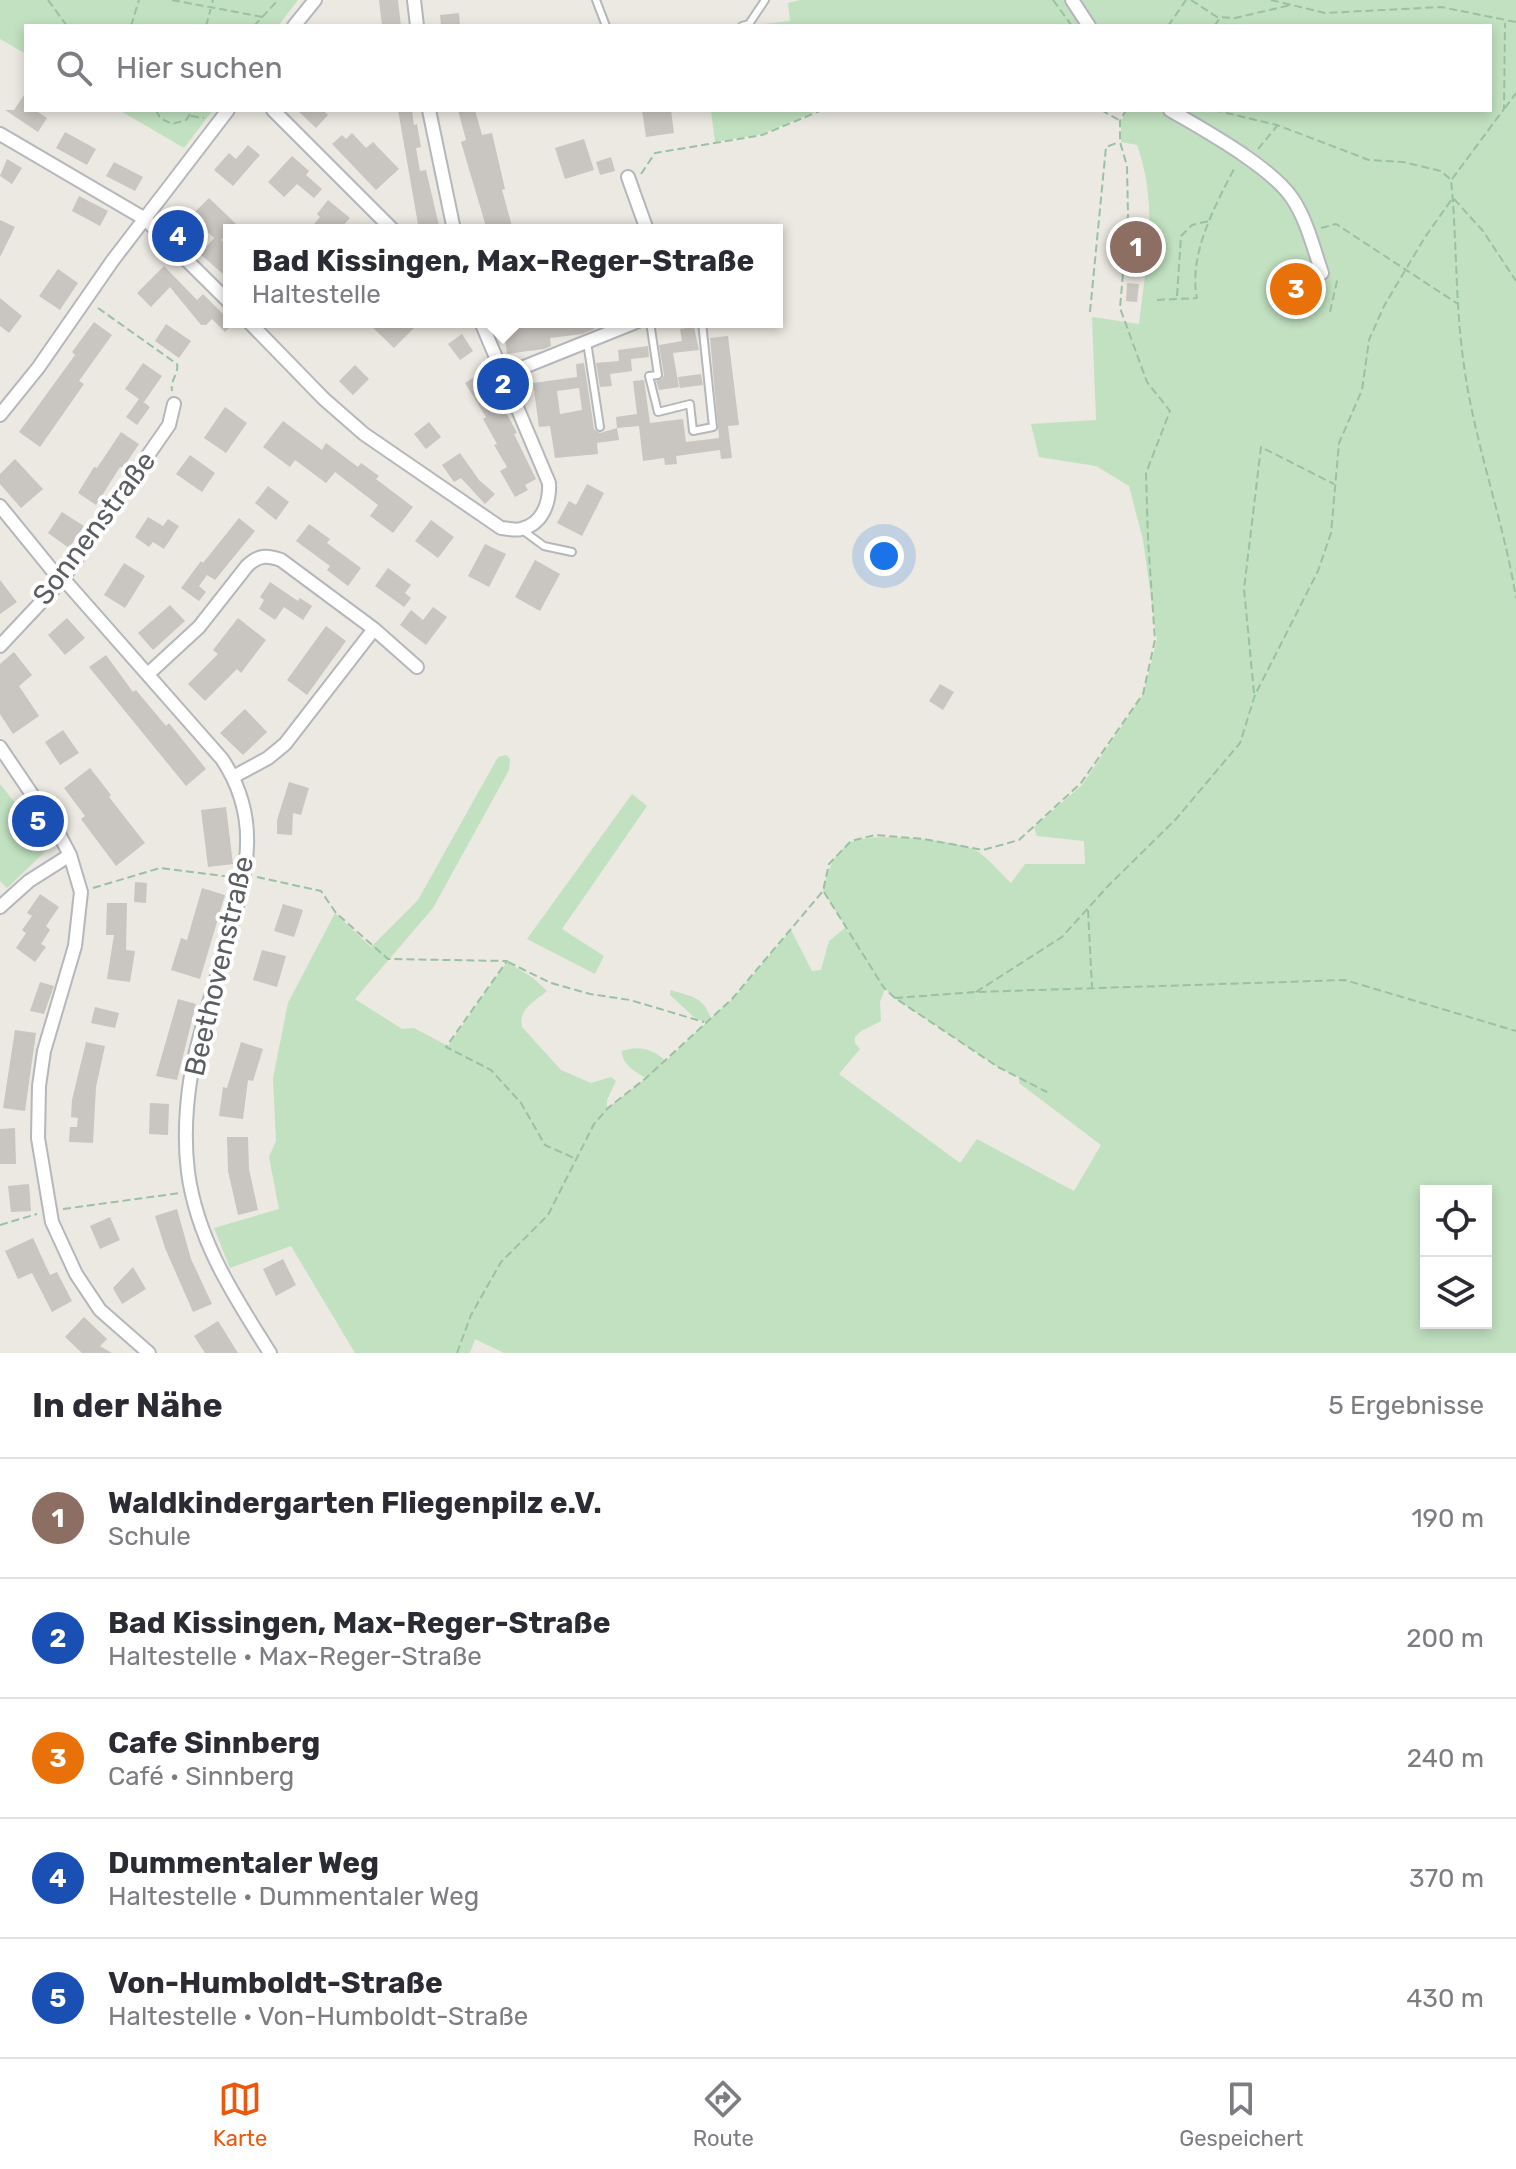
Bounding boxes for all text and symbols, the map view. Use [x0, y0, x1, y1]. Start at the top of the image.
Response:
search box [24, 24, 1492, 112]
icon: search [52, 46, 96, 90]
text: Hier suchen [116, 50, 283, 86]
pin: 4 [152, 206, 204, 266]
pin: 1 [1110, 217, 1162, 277]
popup [223, 224, 783, 328]
text: Bad Kissingen, Max-Reger-Straße [252, 243, 754, 279]
pin: 3 [1270, 259, 1322, 319]
text: Haltestelle [252, 279, 381, 310]
pin: 2 [477, 354, 529, 414]
street label: Sonnenstraße [26, 445, 162, 611]
your location [864, 536, 904, 576]
pin: 5 [12, 791, 64, 851]
street label: Beethovenstraße [178, 853, 260, 1079]
map controls [1420, 1185, 1492, 1329]
button: locate [1420, 1185, 1492, 1257]
button: layers [1420, 1257, 1492, 1329]
text: In der Nähe [32, 1385, 223, 1426]
text: 5 Ergebnisse [1328, 1390, 1484, 1421]
text: Waldkindergarten Fliegenpilz e.V. [108, 1485, 602, 1521]
text: 1 [52, 1503, 64, 1534]
text: 190 m [1411, 1503, 1484, 1534]
text: Schule [108, 1521, 191, 1552]
text: Bad Kissingen, Max-Reger-Straße [108, 1605, 610, 1641]
text: 2 [50, 1623, 66, 1654]
text: 200 m [1406, 1623, 1484, 1654]
text: Haltestelle · Max-Reger-Straße [108, 1641, 482, 1672]
text: Cafe Sinnberg [108, 1725, 320, 1761]
text: 3 [49, 1743, 67, 1774]
text: 240 m [1407, 1743, 1484, 1774]
text: Café · Sinnberg [108, 1761, 294, 1792]
text: Dummentaler Weg [108, 1845, 379, 1881]
text: 4 [49, 1863, 67, 1894]
text: 370 m [1409, 1863, 1484, 1894]
text: Haltestelle · Dummentaler Weg [108, 1881, 479, 1912]
text: Von-Humboldt-Straße [108, 1965, 443, 2001]
text: 5 [50, 1983, 66, 2014]
text: 430 m [1406, 1983, 1484, 2014]
text: Haltestelle · Von-Humboldt-Straße [108, 2001, 528, 2032]
tab: Karte [213, 2077, 267, 2152]
tab: Route [693, 2077, 754, 2152]
tab: Gespeichert [1179, 2077, 1303, 2152]

